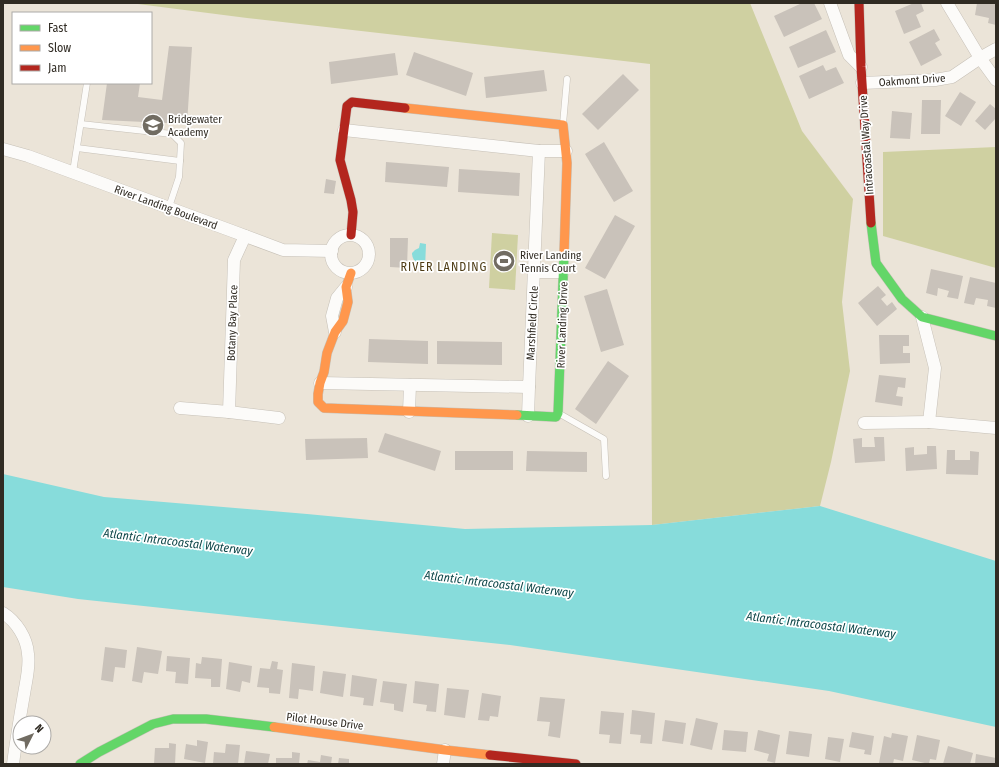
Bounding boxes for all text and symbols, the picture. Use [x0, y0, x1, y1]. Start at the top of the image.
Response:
legend [12, 12, 152, 84]
text: Fast [48, 21, 67, 35]
text: Slow [48, 41, 71, 55]
text: Jam [48, 61, 66, 75]
street label: Oakmont Drive [878, 72, 946, 89]
street label: Intracoastal Way Drive [857, 95, 876, 195]
school or university icon: Bridgewater Academy [140, 112, 166, 138]
place label: Bridgewater Academy [168, 113, 222, 139]
street label: River Landing Boulevard [112, 183, 219, 232]
sports icon: River Landing Tennis Court [491, 248, 517, 274]
place label: River Landing Tennis Court [520, 249, 582, 275]
district label: RIVER LANDING [401, 260, 487, 274]
street label: River Landing Drive [554, 281, 571, 369]
street label: Botany Bay Place [225, 285, 240, 361]
street label: Marshfield Circle [524, 285, 541, 361]
water label: Atlantic Intracoastal Waterway [102, 526, 254, 558]
water label: Atlantic Intracoastal Waterway [423, 568, 575, 600]
water label: Atlantic Intracoastal Waterway [745, 609, 897, 641]
street label: Pilot House Drive [286, 710, 364, 733]
north arrow [12, 715, 52, 755]
text: N [32, 722, 46, 735]

